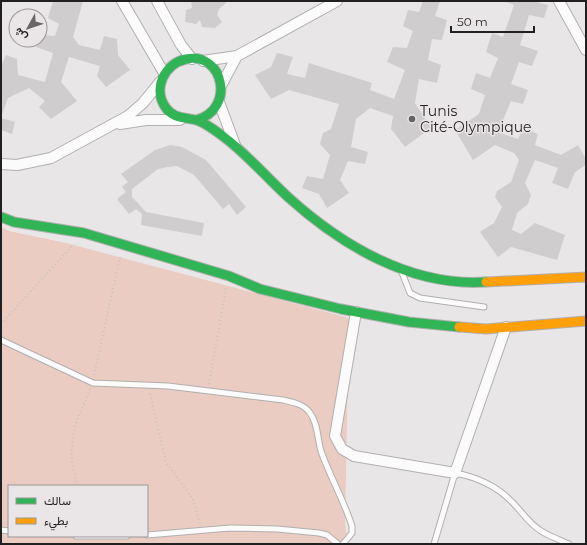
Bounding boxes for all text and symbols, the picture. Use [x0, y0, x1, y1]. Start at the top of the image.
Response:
north arrow [8, 8, 48, 48]
scale bar [451, 8, 534, 34]
text: 50 m [457, 14, 488, 29]
text: ش [11, 25, 30, 44]
place label: Tunis Cité-Olympique [420, 102, 532, 136]
marker: Tunis Cité-Olympique [407, 114, 417, 124]
legend [8, 485, 148, 537]
text: سالك [44, 493, 71, 508]
text: بطيء [44, 513, 68, 531]

